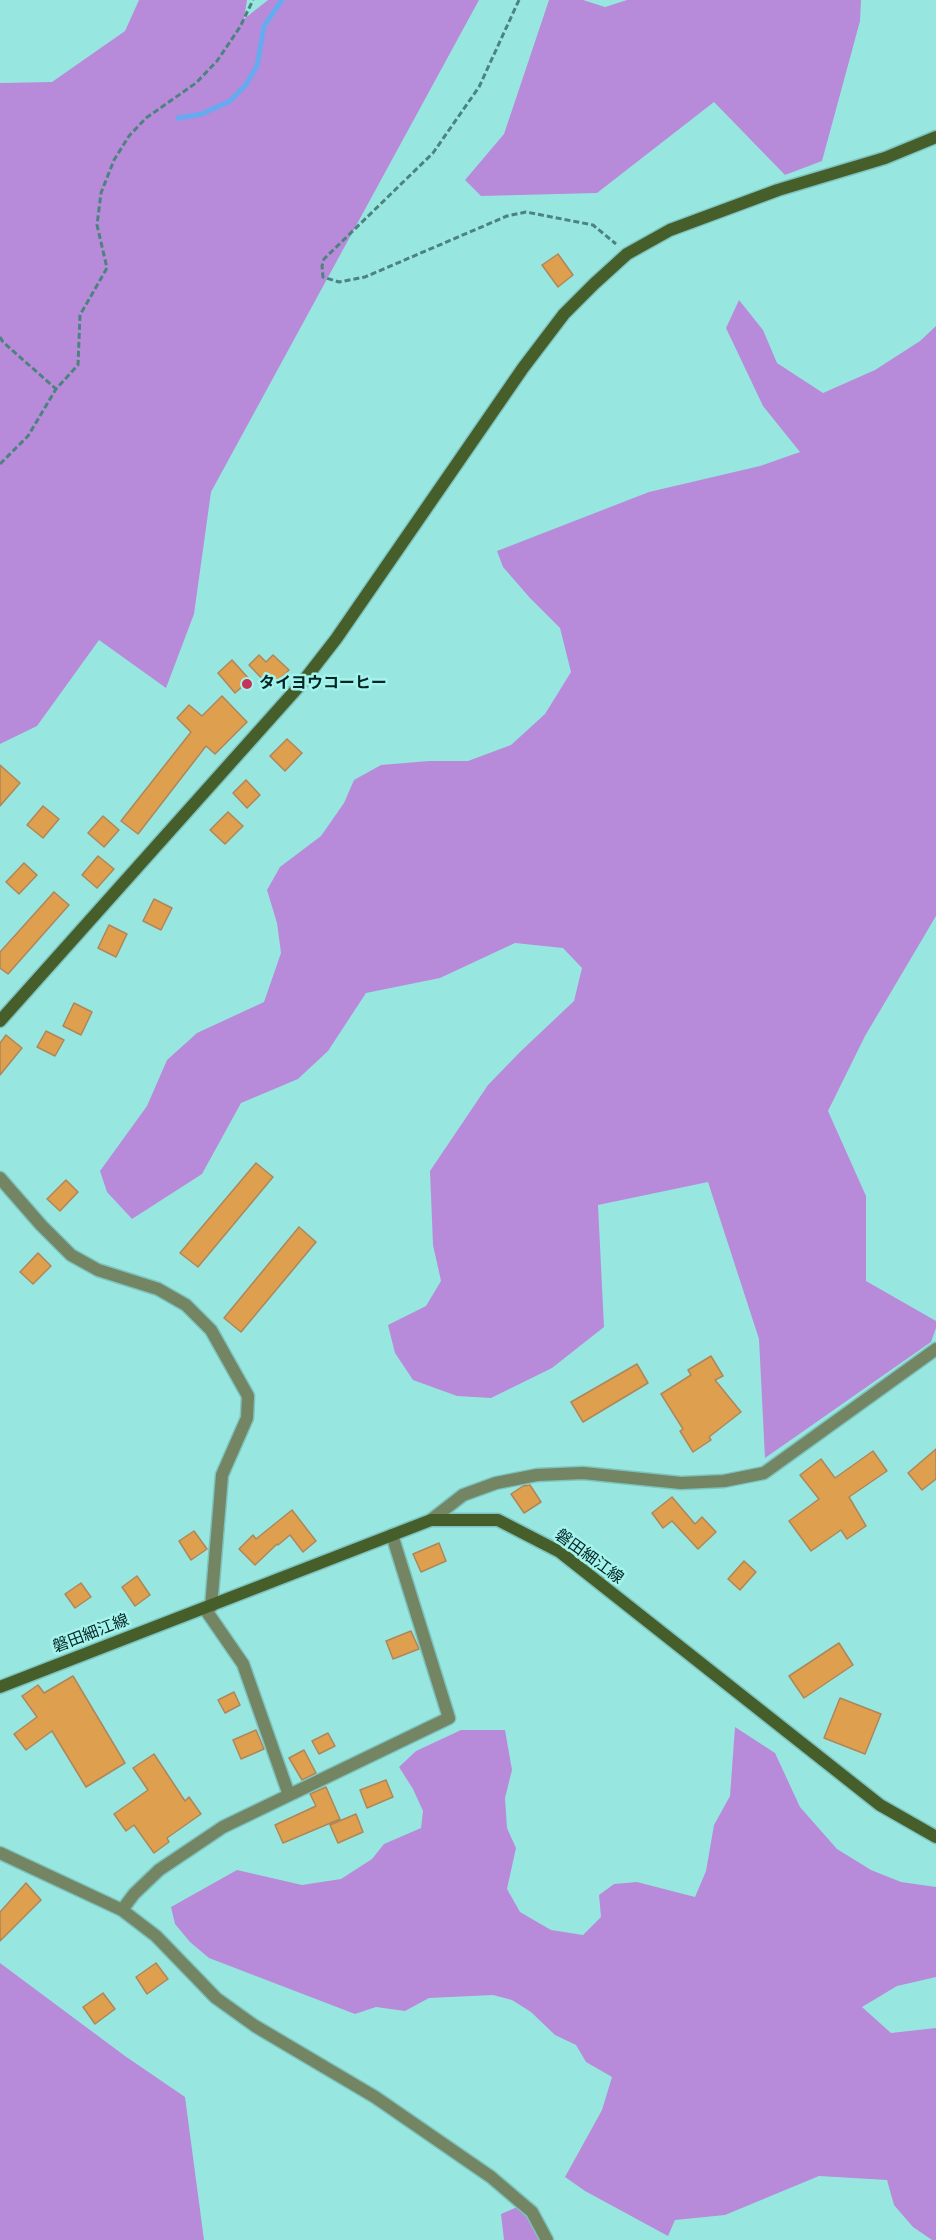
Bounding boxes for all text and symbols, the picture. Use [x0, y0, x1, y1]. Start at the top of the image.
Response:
place label: タイヨウコーヒー [259, 674, 387, 694]
marker: タイヨウコーヒー [240, 677, 254, 691]
street label: 磐田細江線 [551, 1526, 627, 1588]
street label: 磐田細江線 [50, 1611, 132, 1657]

